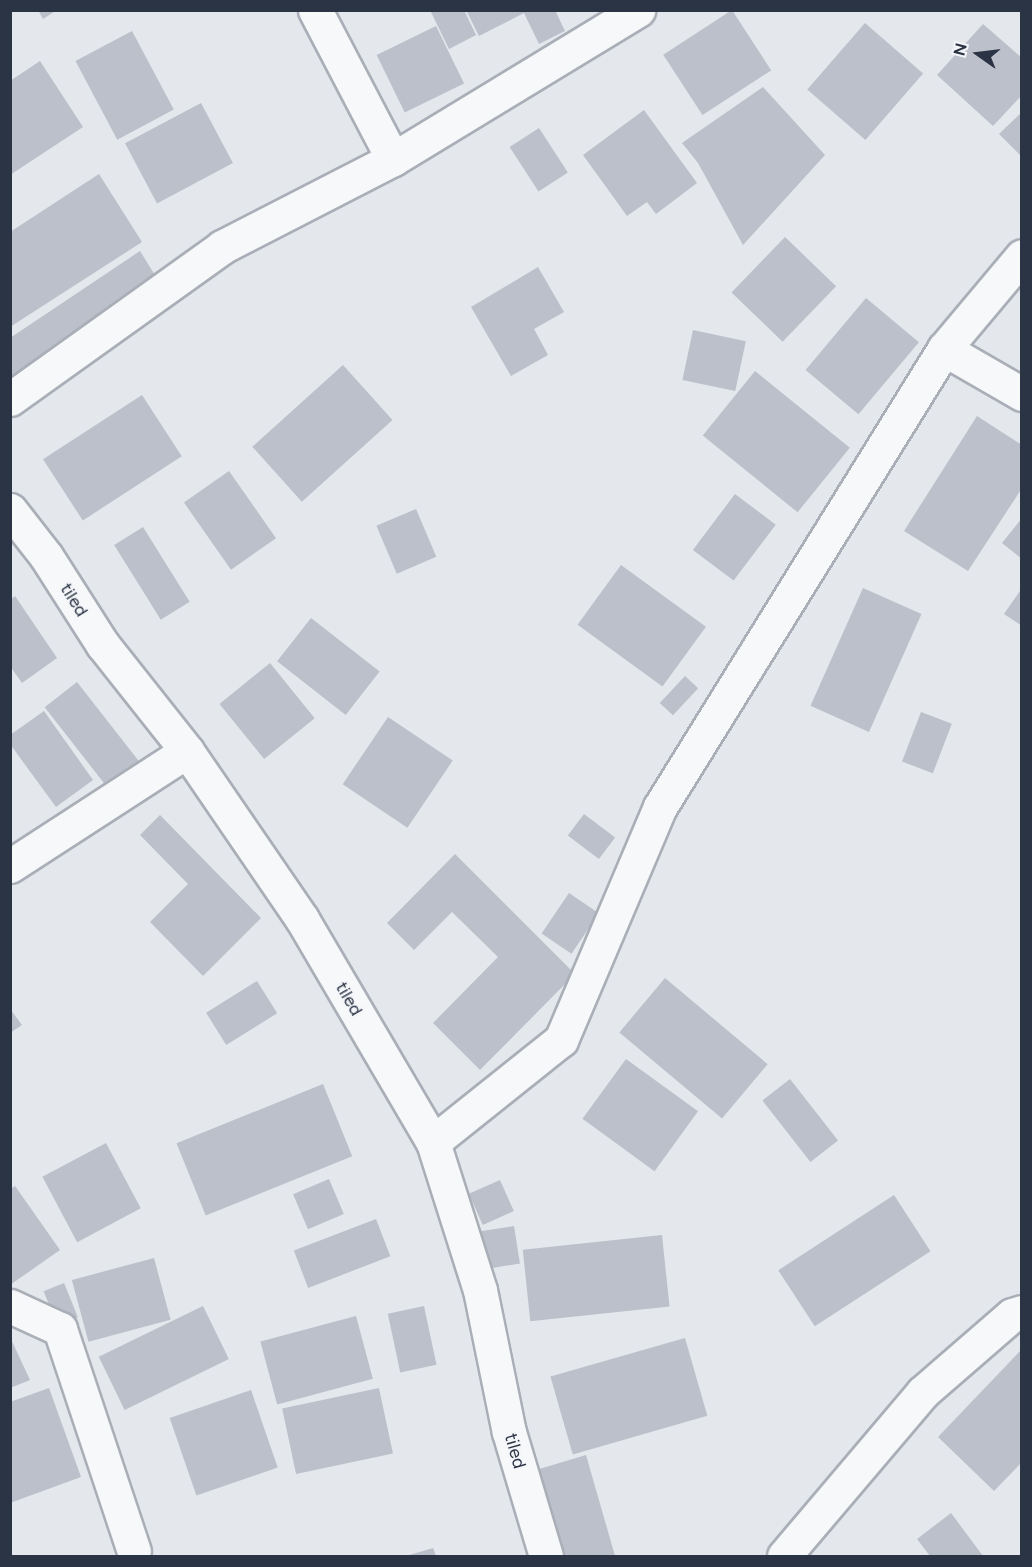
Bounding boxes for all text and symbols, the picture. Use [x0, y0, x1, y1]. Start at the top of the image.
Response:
north arrow [948, 24, 1008, 84]
text: N [949, 41, 971, 58]
street label: tiled [55, 579, 93, 621]
street label: tiled [331, 978, 367, 1020]
street label: tiled [500, 1431, 530, 1471]

